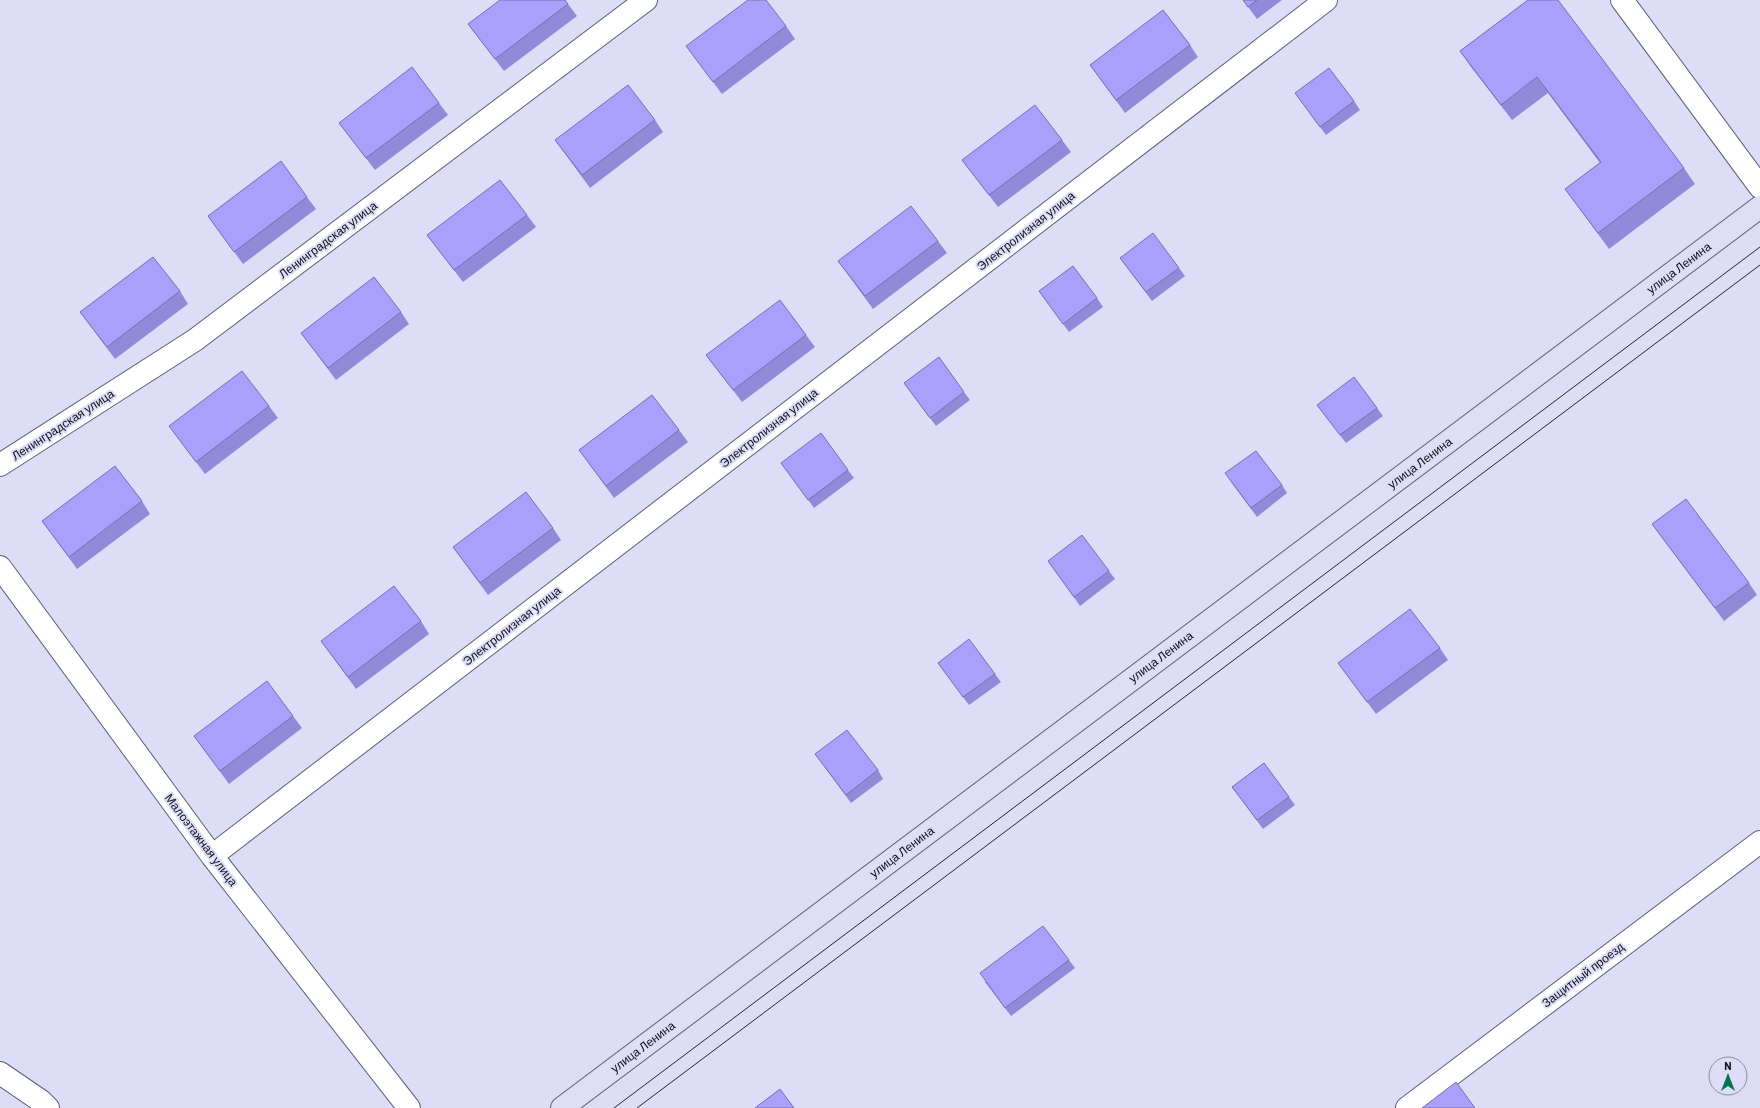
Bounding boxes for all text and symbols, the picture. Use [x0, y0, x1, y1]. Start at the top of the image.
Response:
street label: Электролизная улица [974, 187, 1078, 274]
street label: Ленинградская улица [276, 198, 380, 281]
street label: улица Ленина [1644, 238, 1714, 297]
street label: Электролизная улица [717, 384, 821, 471]
street label: Ленинградская улица [9, 386, 117, 463]
street label: улица Ленина [1385, 433, 1455, 492]
street label: Электролизная улица [460, 582, 564, 669]
street label: улица Ленина [1126, 627, 1196, 686]
street label: Малоэтажная улица [162, 791, 241, 889]
street label: улица Ленина [867, 822, 937, 881]
street label: Защитный проезд [1539, 939, 1627, 1010]
street label: улица Ленина [608, 1017, 678, 1076]
north arrow [1708, 1056, 1748, 1096]
text: N [1724, 1059, 1732, 1072]

